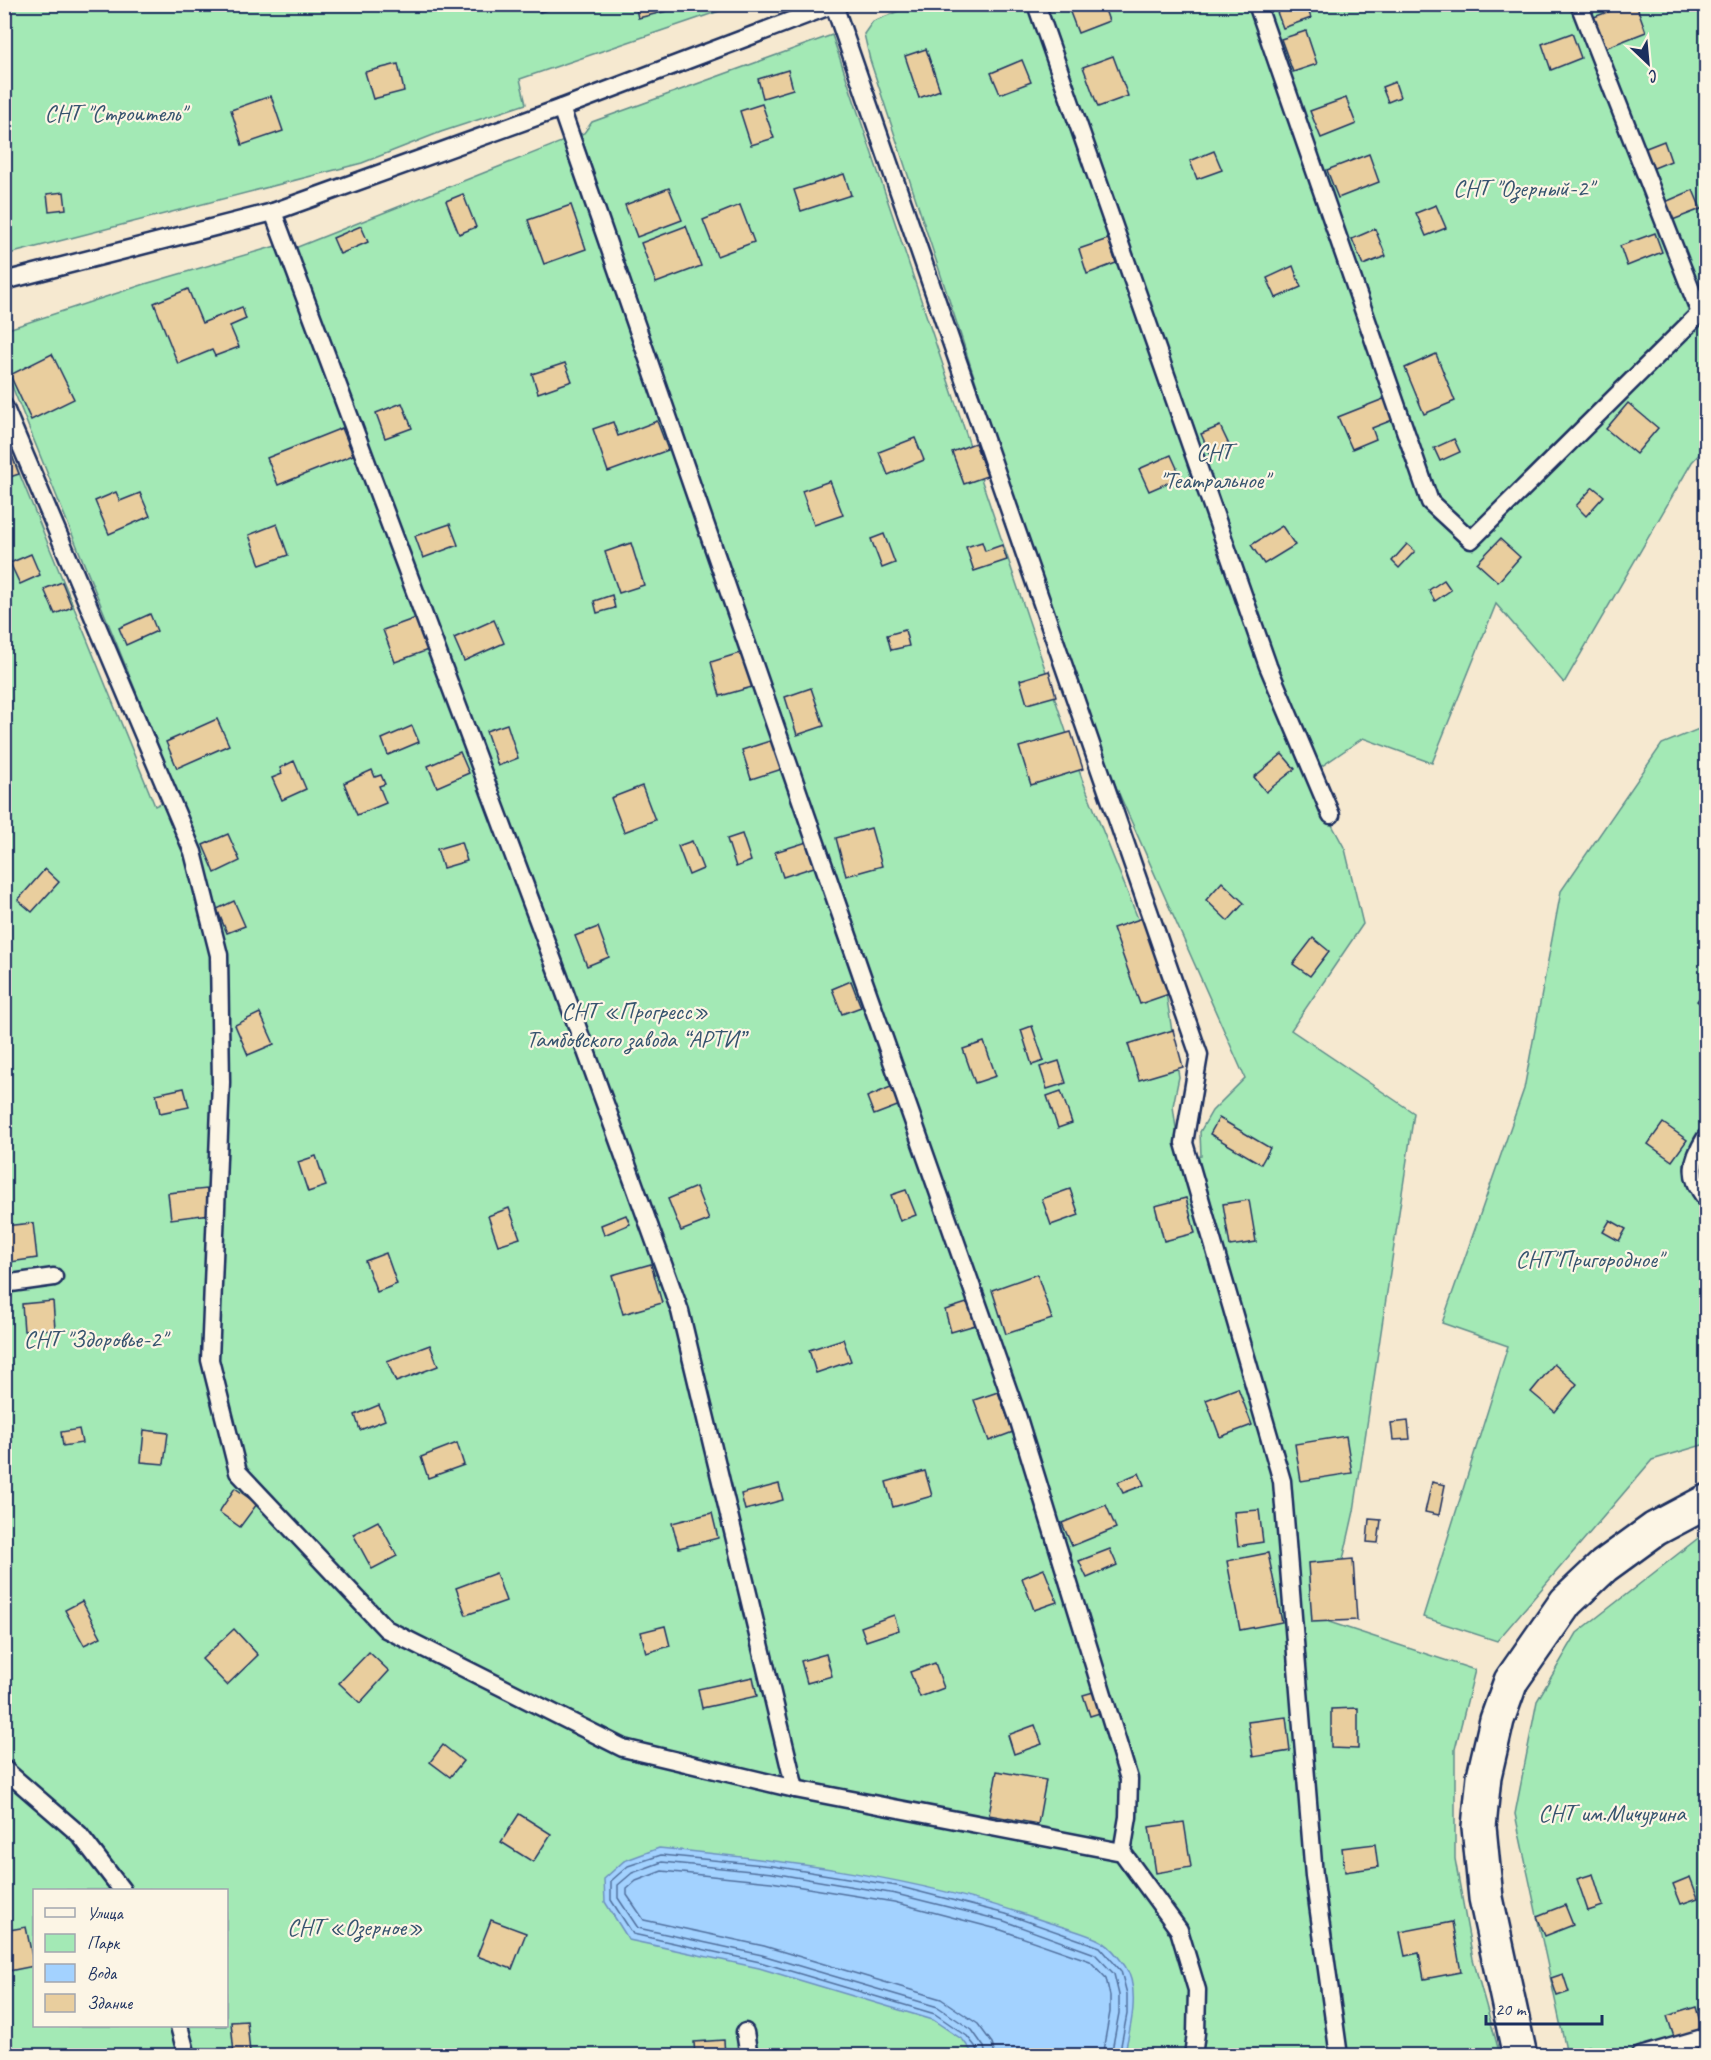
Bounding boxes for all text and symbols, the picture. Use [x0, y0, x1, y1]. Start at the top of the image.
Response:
north arrow [1618, 33, 1678, 93]
text: С [1644, 65, 1662, 87]
park label: СНТ "Строитель" [44, 98, 191, 128]
park label: СНТ "Озерный-2" [1453, 173, 1598, 204]
park label: СНТ "Театральное" [1159, 437, 1274, 495]
park label: СНТ «Прогресс» Тамбовского завода “АРТИ” [526, 996, 749, 1055]
park label: СНТ"Пригородное" [1516, 1244, 1668, 1274]
park label: СНТ "Здоровье-2" [24, 1324, 172, 1354]
park label: СНТ им.Мичурина [1538, 1798, 1687, 1828]
legend [33, 1889, 228, 2027]
text: Улица [87, 1902, 124, 1924]
park label: СНТ «Озерное» [287, 1912, 423, 1943]
text: Парк [87, 1932, 121, 1954]
text: Вода [87, 1962, 118, 1984]
scale bar [1486, 1988, 1602, 2026]
text: Здание [87, 1992, 133, 2014]
text: 20 m [1495, 1998, 1528, 2020]

